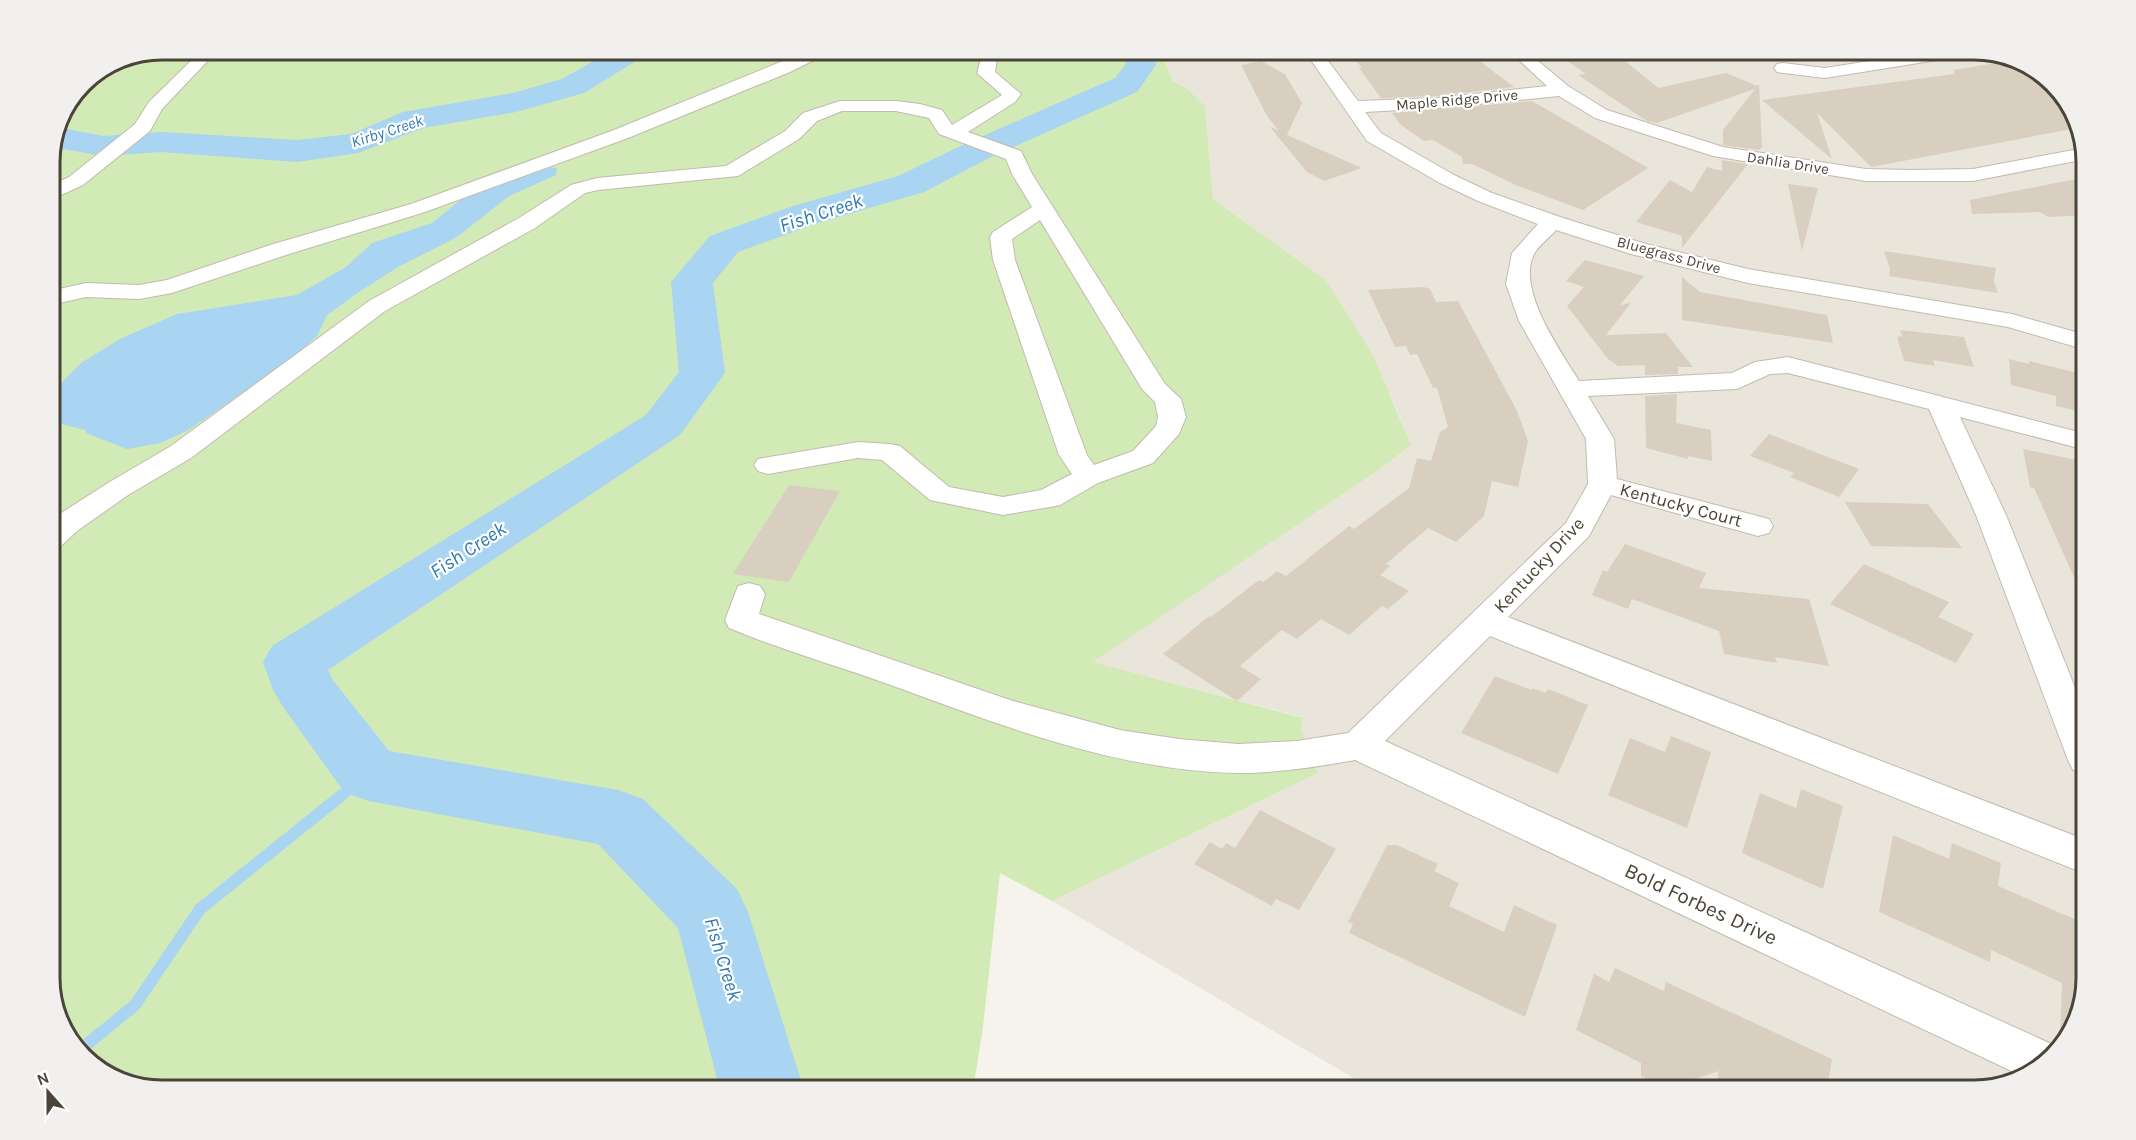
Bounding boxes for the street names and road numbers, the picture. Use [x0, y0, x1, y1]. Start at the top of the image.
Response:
street label: Maple Ridge Drive [1395, 86, 1519, 114]
street label: Dahlia Drive [1746, 148, 1830, 178]
street label: Bluegrass Drive [1615, 232, 1723, 278]
street label: Kentucky Court [1618, 478, 1745, 532]
street label: Kentucky Drive [1489, 513, 1589, 617]
street label: Bold Forbes Drive [1621, 858, 1781, 950]

